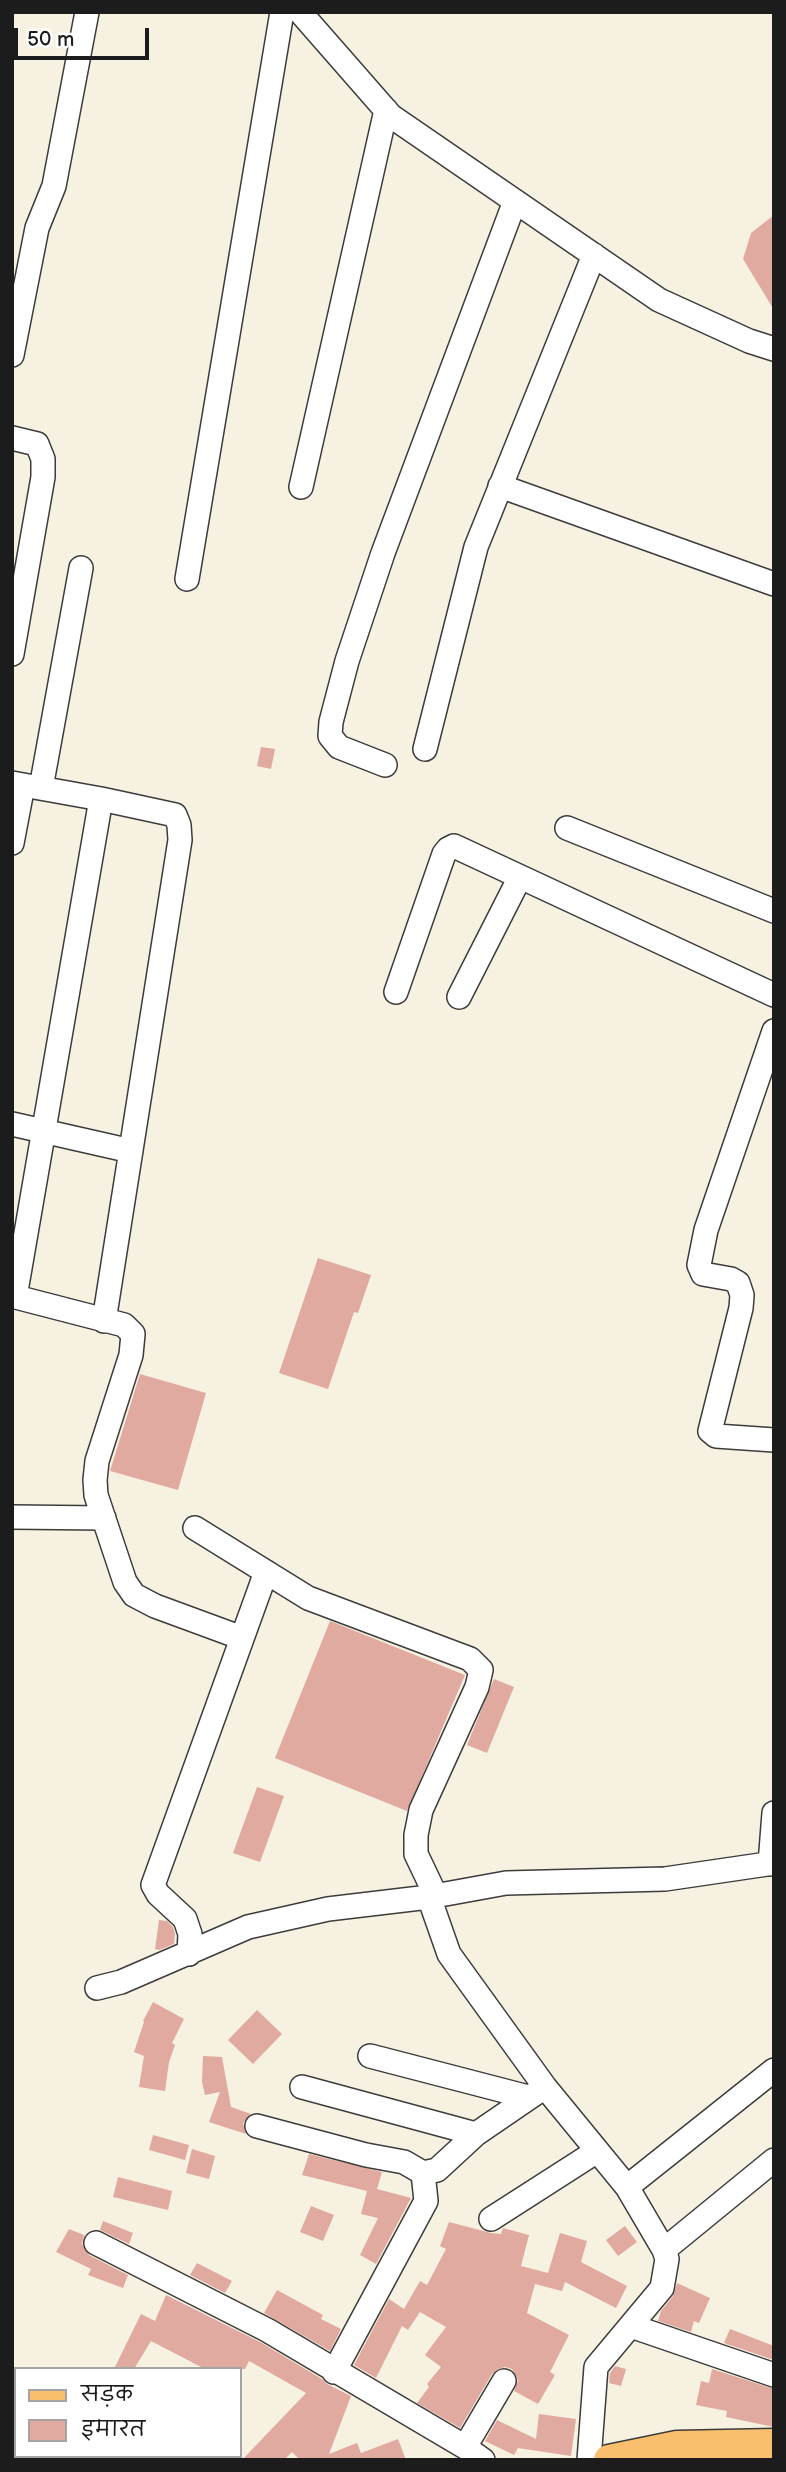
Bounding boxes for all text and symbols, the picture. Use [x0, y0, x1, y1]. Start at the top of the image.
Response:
scale bar [18, 14, 152, 58]
text: 50 m [27, 27, 74, 52]
legend [14, 2367, 242, 2458]
text: सड़क [81, 2382, 133, 2407]
text: इमारत [81, 2417, 145, 2442]

